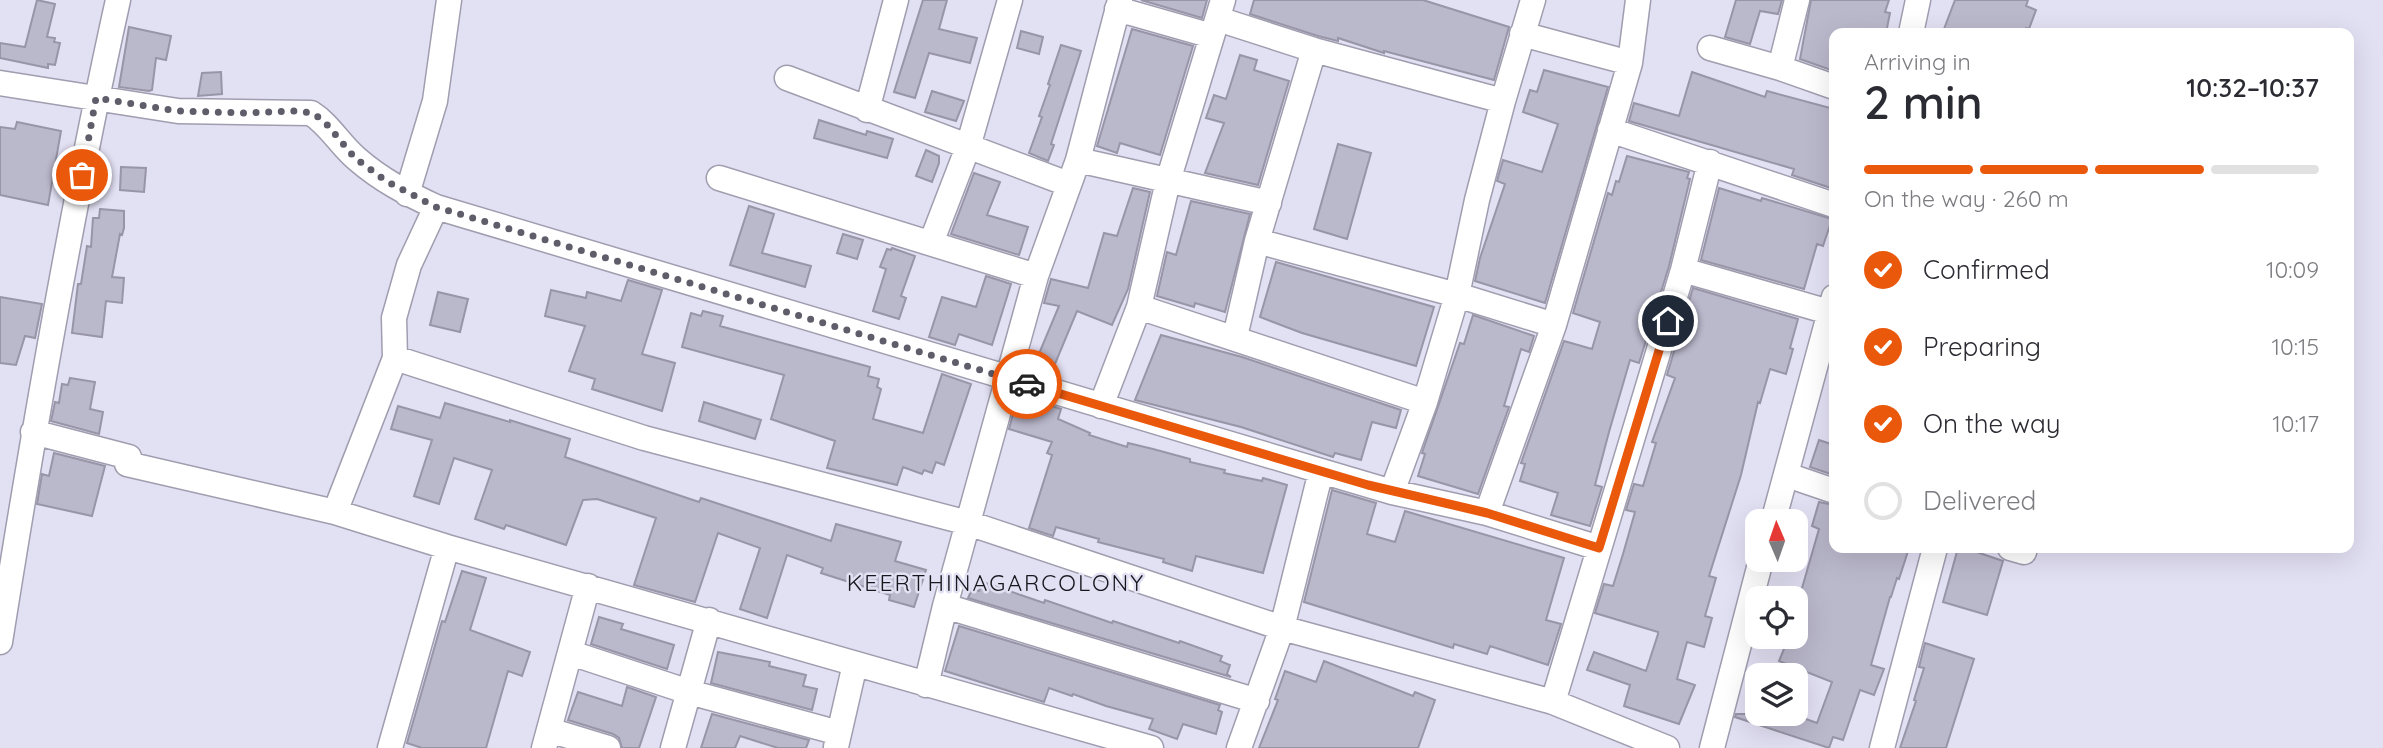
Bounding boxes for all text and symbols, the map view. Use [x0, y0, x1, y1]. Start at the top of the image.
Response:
text: Arriving in [1864, 47, 1971, 76]
text: 10:32–10:37 [2186, 71, 2319, 104]
text: 2 min [1864, 73, 1983, 131]
pin [52, 145, 112, 205]
icon: bag [63, 156, 101, 194]
text: On the way · 260 m [1864, 184, 2069, 213]
icon: check [1864, 251, 1902, 289]
text: Confirmed [1923, 253, 2050, 286]
text: 10:09 [2266, 255, 2319, 284]
pin [1638, 291, 1698, 351]
icon: home [1649, 302, 1687, 340]
icon: check [1864, 328, 1902, 366]
text: Preparing [1923, 330, 2041, 363]
text: 10:15 [2271, 332, 2319, 361]
courier [992, 349, 1062, 419]
icon: car [1008, 365, 1046, 403]
icon: check [1864, 405, 1902, 443]
text: On the way [1923, 407, 2061, 440]
text: 10:17 [2272, 409, 2319, 438]
text: Delivered [1923, 484, 2036, 517]
north arrow [1745, 509, 1808, 572]
map controls [1745, 509, 1808, 726]
district label: KEERTHINAGARCOLONY [847, 568, 1145, 597]
button: locate [1745, 586, 1808, 649]
button: layers [1745, 663, 1808, 726]

